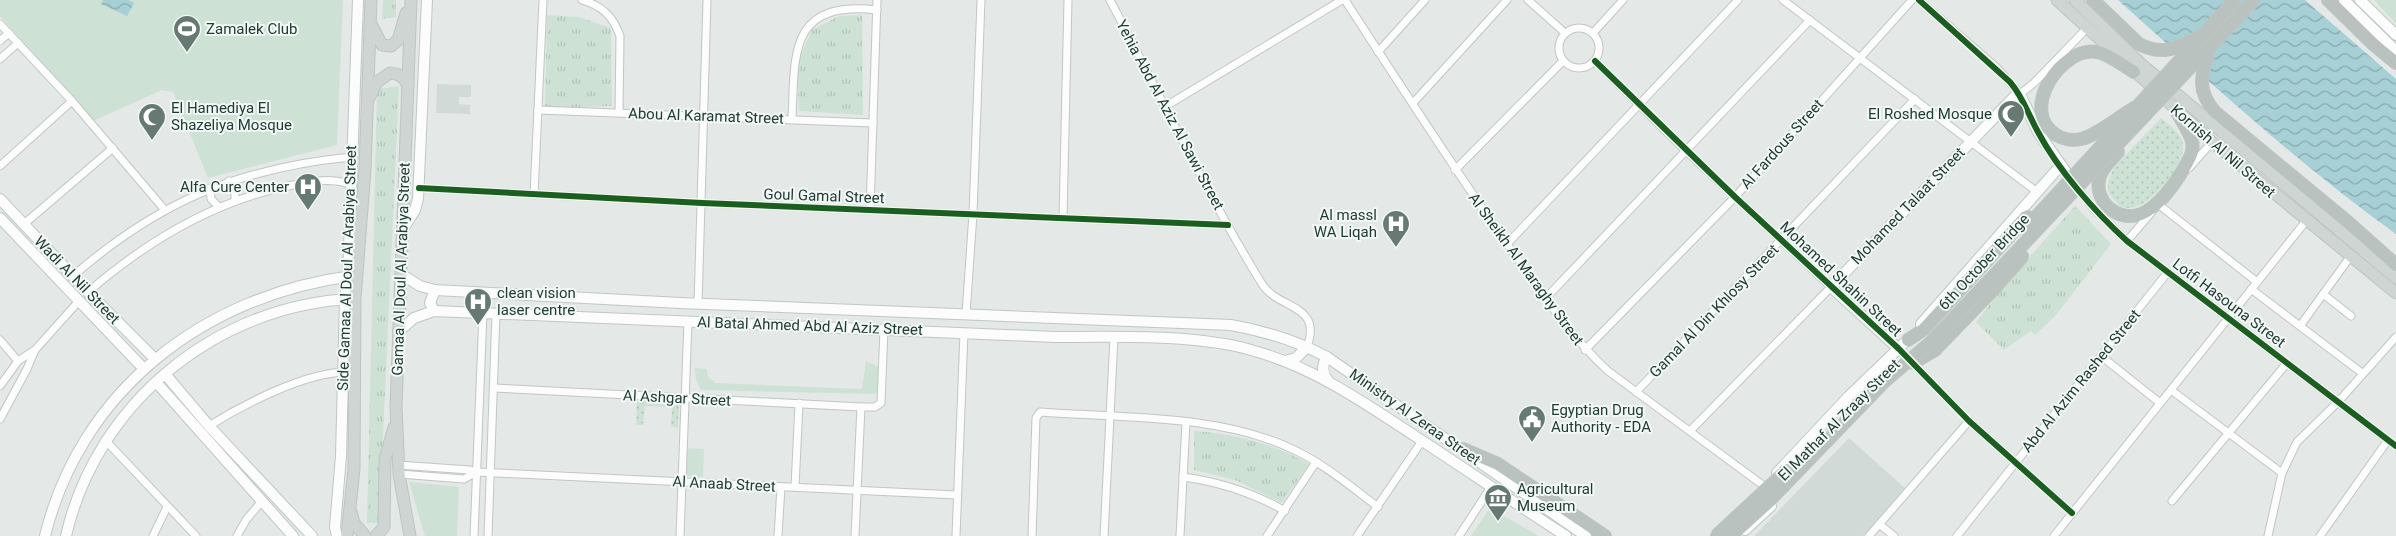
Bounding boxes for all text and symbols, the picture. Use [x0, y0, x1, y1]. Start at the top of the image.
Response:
sports icon: Zamalek Club [172, 14, 202, 53]
street label: Yehia Abd Al Aziz Al Sawi Street [1112, 17, 1228, 213]
place label: Zamalek Club [206, 20, 298, 38]
street label: Al Fardous Street [1737, 95, 1827, 193]
place label: El Hamediya El Shazeliya Mosque [171, 99, 292, 134]
mosque icon: El Roshed Mosque [1996, 99, 2026, 138]
street label: Kornish Al Nil Street [2167, 101, 2279, 201]
mosque icon: El Hamediya El Shazeliya Mosque [137, 102, 167, 141]
street label: Abou Al Karamat Street [628, 104, 784, 128]
place label: El Roshed Mosque [1868, 105, 1992, 123]
street label: Mohamed Talaat Street [1848, 144, 1969, 268]
street label: Side Gamaa Al Doul Al Arabiya Street [334, 145, 360, 391]
street label: Gamaa Al Doul Al Arabiya Street [388, 162, 414, 376]
hospital icon: Alfa Cure Center [293, 172, 323, 211]
place label: Alfa Cure Center [180, 178, 289, 196]
street label: Goul Gamal Street [763, 185, 885, 207]
street label: Al Sheikh Al Maraghy Street [1465, 189, 1587, 349]
place label: Al massl WA Liqah [1314, 206, 1377, 241]
hospital icon: Al massl WA Liqah [1381, 209, 1411, 248]
street label: 6th October Bridge [1935, 210, 2033, 314]
street label: Mohamed Shahin Street [1776, 218, 1906, 340]
street label: Wadi Al Nil Street [30, 232, 124, 328]
street label: Gamal Al Din Khlosy Street [1646, 241, 1782, 381]
street label: Lotfi Hasouna Street [2169, 255, 2289, 351]
place label: clean vision laser centre [497, 284, 576, 319]
hospital icon: clean vision laser centre [463, 287, 493, 326]
street label: Abd Al Azim Rashed Street [2018, 306, 2144, 456]
street label: Al Batal Ahmed Abd Al Aziz Street [697, 313, 923, 339]
street label: El Mathaf Al Zraay Street [1774, 355, 1904, 485]
street label: Ministry Al Zeraa Street [1346, 365, 1484, 469]
street label: Al Ashgar Street [623, 386, 731, 410]
place label: Egyptian Drug Authority - EDA [1551, 401, 1651, 436]
public building icon: Egyptian Drug Authority - EDA [1517, 404, 1547, 443]
street label: Al Anaab Street [672, 472, 776, 496]
place label: Agricultural Museum [1517, 480, 1593, 515]
museum icon: Agricultural Museum [1483, 483, 1513, 522]

